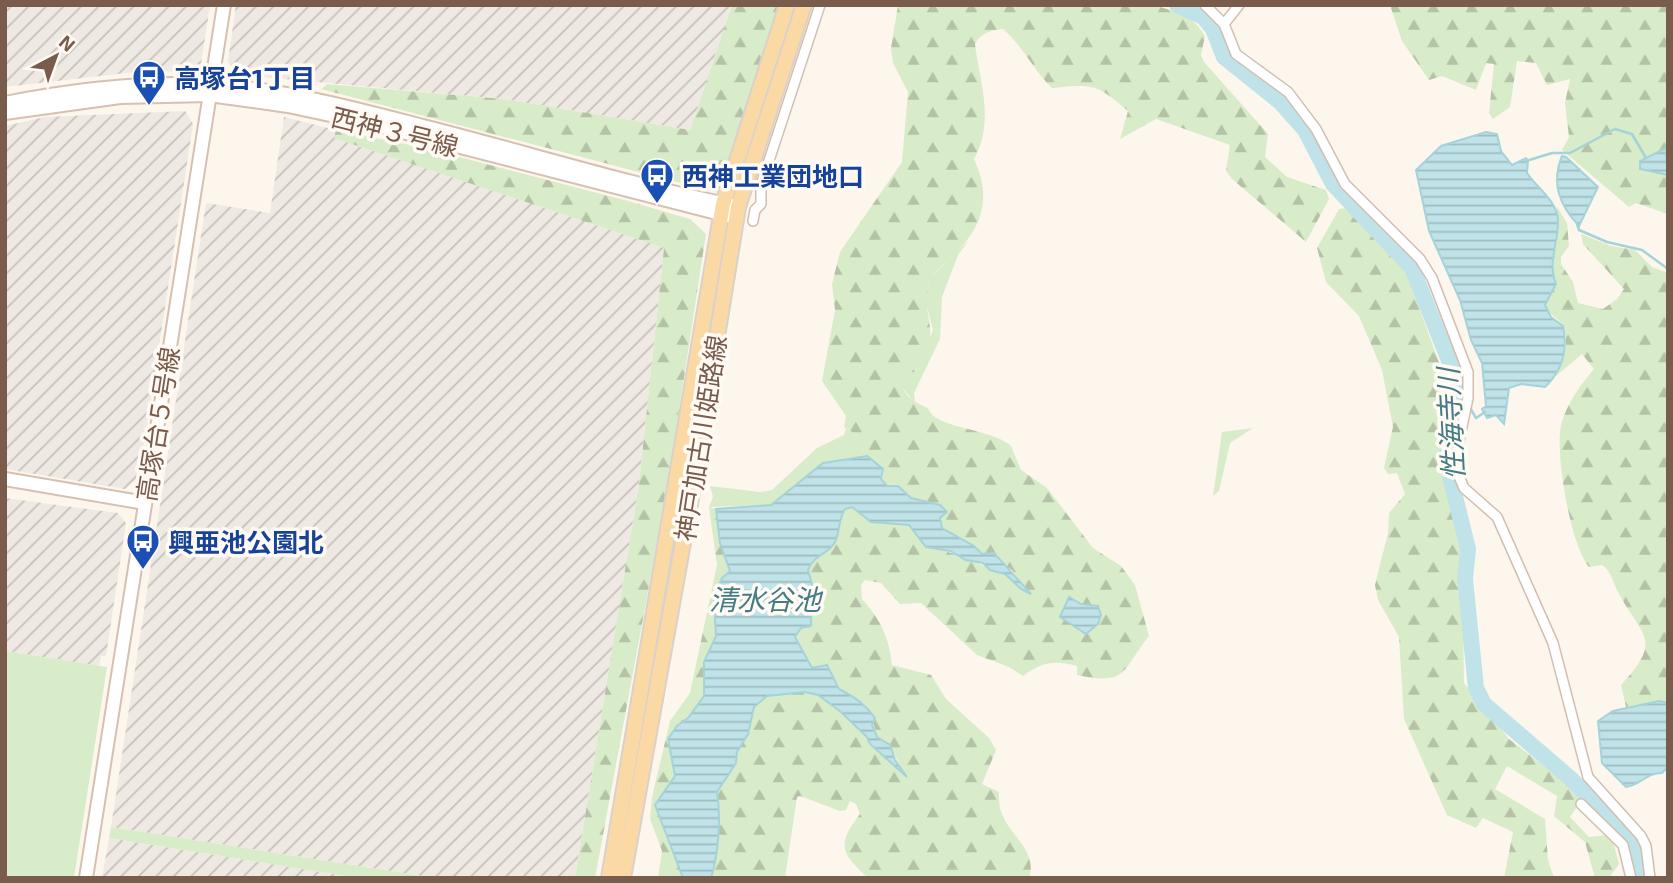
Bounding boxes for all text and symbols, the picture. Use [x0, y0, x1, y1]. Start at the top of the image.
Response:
north arrow [21, 21, 91, 91]
text: N [55, 30, 80, 56]
bus stop icon: 高塚台1丁目 [130, 58, 168, 107]
place label: 高塚台1丁目 [174, 62, 315, 93]
street label: 西神３号線 [328, 100, 462, 162]
bus stop icon: 西神工業団地口 [638, 156, 676, 205]
place label: 西神工業団地口 [682, 160, 864, 191]
street label: 神戸加古川姫路線 [668, 333, 732, 543]
street label: 高塚台５号線 [129, 345, 185, 503]
water label: 性海寺川 [1430, 364, 1470, 481]
bus stop icon: 興亜池公園北 [124, 522, 162, 571]
place label: 興亜池公園北 [168, 526, 324, 557]
water label: 清水谷池 [709, 582, 824, 616]

